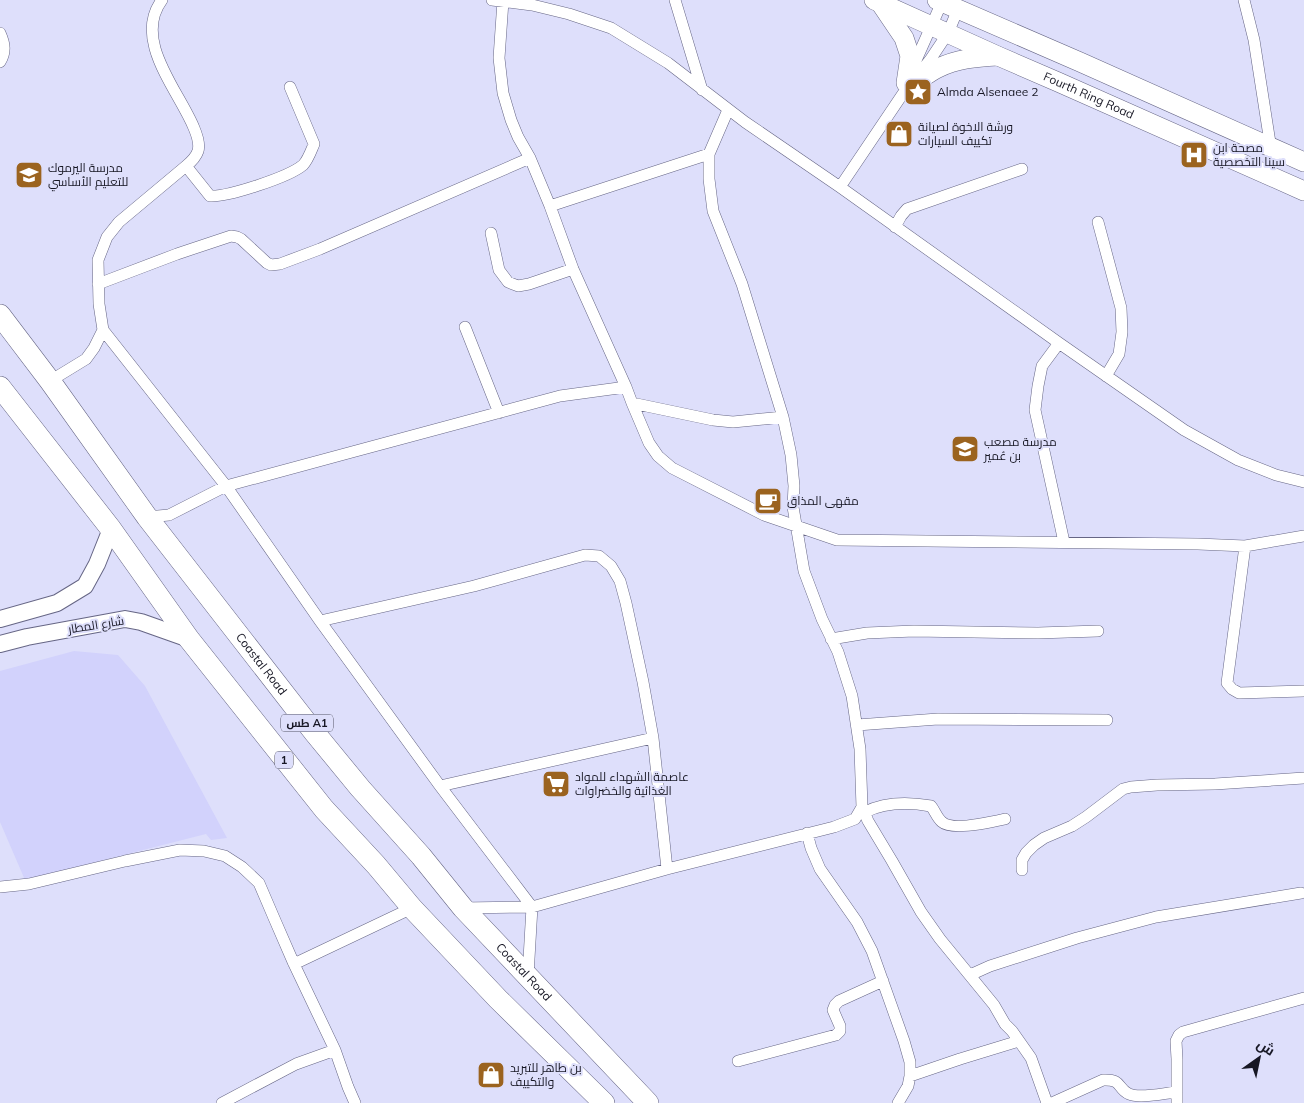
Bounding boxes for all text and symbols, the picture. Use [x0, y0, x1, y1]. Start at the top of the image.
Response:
street label: Fourth Ring Road [1041, 69, 1136, 122]
place icon: Almda Alsenaee 2 [903, 77, 933, 107]
place label: Almda Alsenaee 2 [937, 84, 1039, 99]
shop icon: ورشة الاخوة لصيانة تكييف السيارات [884, 119, 914, 149]
place label: ورشة الاخوة لصيانة تكييف السيارات [918, 119, 1013, 148]
hospital icon: مصحة ابن سينا التخصصية [1179, 140, 1209, 170]
place label: مصحة ابن سينا التخصصية [1213, 140, 1285, 169]
school or university icon: مدرسة اليرموك للتعليم الأساسي [14, 160, 44, 190]
place label: مدرسة اليرموك للتعليم الأساسي [48, 160, 128, 192]
school or university icon: مدرسة مصعب بن عُمير [950, 434, 980, 464]
place label: مدرسة مصعب بن عُمير [983, 434, 1057, 463]
cafe icon: مقهى المذاق [753, 486, 783, 516]
place label: مقهى المذاق [787, 493, 859, 508]
street label: شارع المطار [66, 613, 125, 637]
street label: Coastal Road [233, 630, 290, 698]
road number: طس A1 [281, 714, 333, 731]
road number: 1 [275, 752, 293, 768]
supermarket icon: عاصمة الشهداء للمواد الغذائية والخضراوات [541, 769, 571, 799]
place label: عاصمة الشهداء للمواد الغذائية والخضراوات [575, 769, 689, 798]
street label: Coastal Road [493, 939, 555, 1004]
north arrow [1234, 1033, 1284, 1083]
text: ش [1254, 1035, 1279, 1060]
shop icon: بن طاهر للتبريد والتكييف [476, 1060, 506, 1090]
place label: بن طاهر للتبريد والتكييف [510, 1060, 582, 1089]

